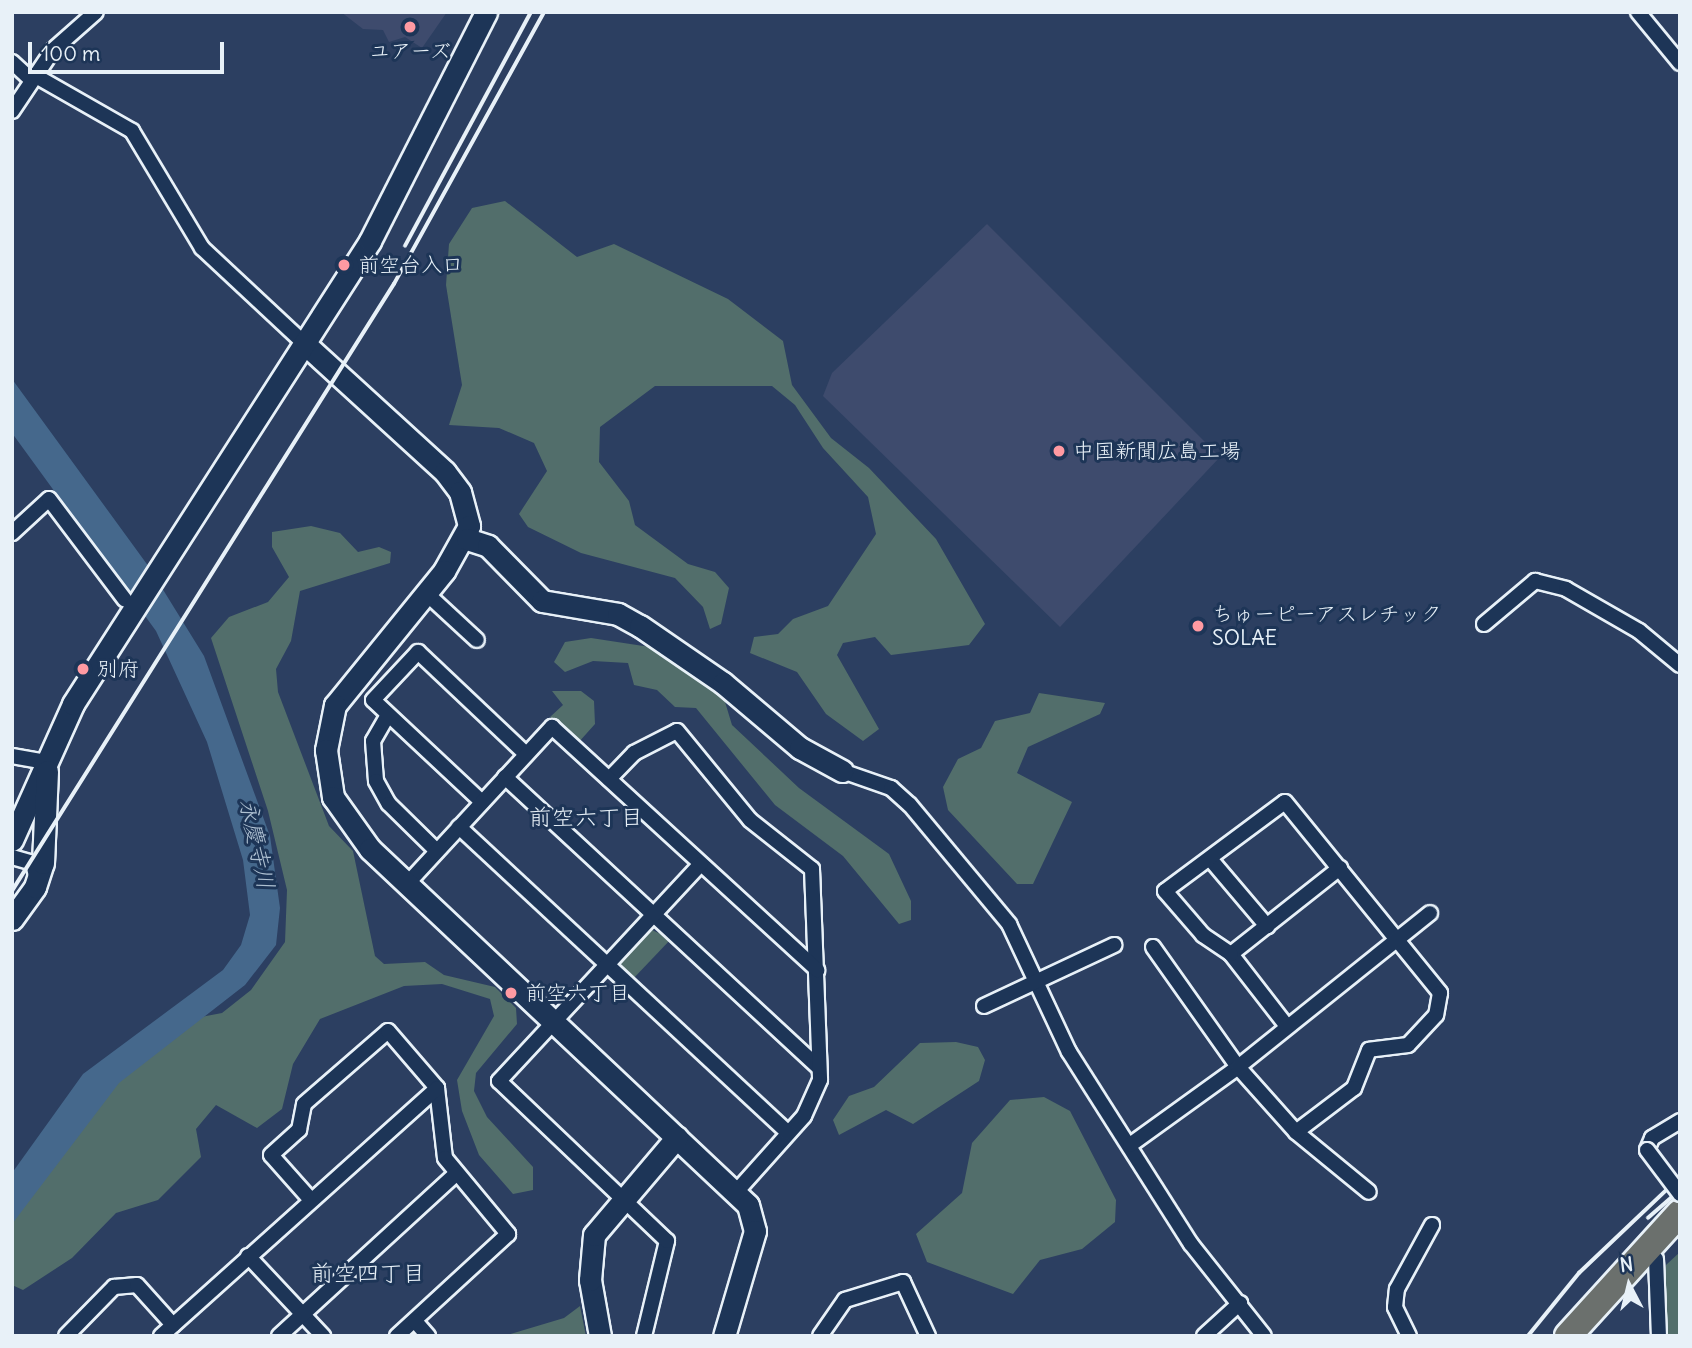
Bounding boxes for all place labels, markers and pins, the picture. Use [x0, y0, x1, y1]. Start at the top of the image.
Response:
marker: ユアーズ [402, 19, 418, 35]
place label: ユアーズ [368, 38, 452, 64]
place label: 前空台入口 [358, 252, 463, 278]
marker: 前空台入口 [336, 257, 352, 273]
place label: 中国新聞広島工場 [1073, 438, 1241, 464]
marker: 中国新聞広島工場 [1051, 443, 1067, 459]
place label: ちゅーピーアスレチック SOLAE [1212, 601, 1442, 651]
marker: ちゅーピーアスレチック SOLAE [1190, 618, 1206, 634]
place label: 別府 [97, 656, 139, 682]
marker: 別府 [75, 661, 91, 677]
place label: 前空六丁目 [525, 980, 630, 1006]
marker: 前空六丁目 [503, 985, 519, 1001]

